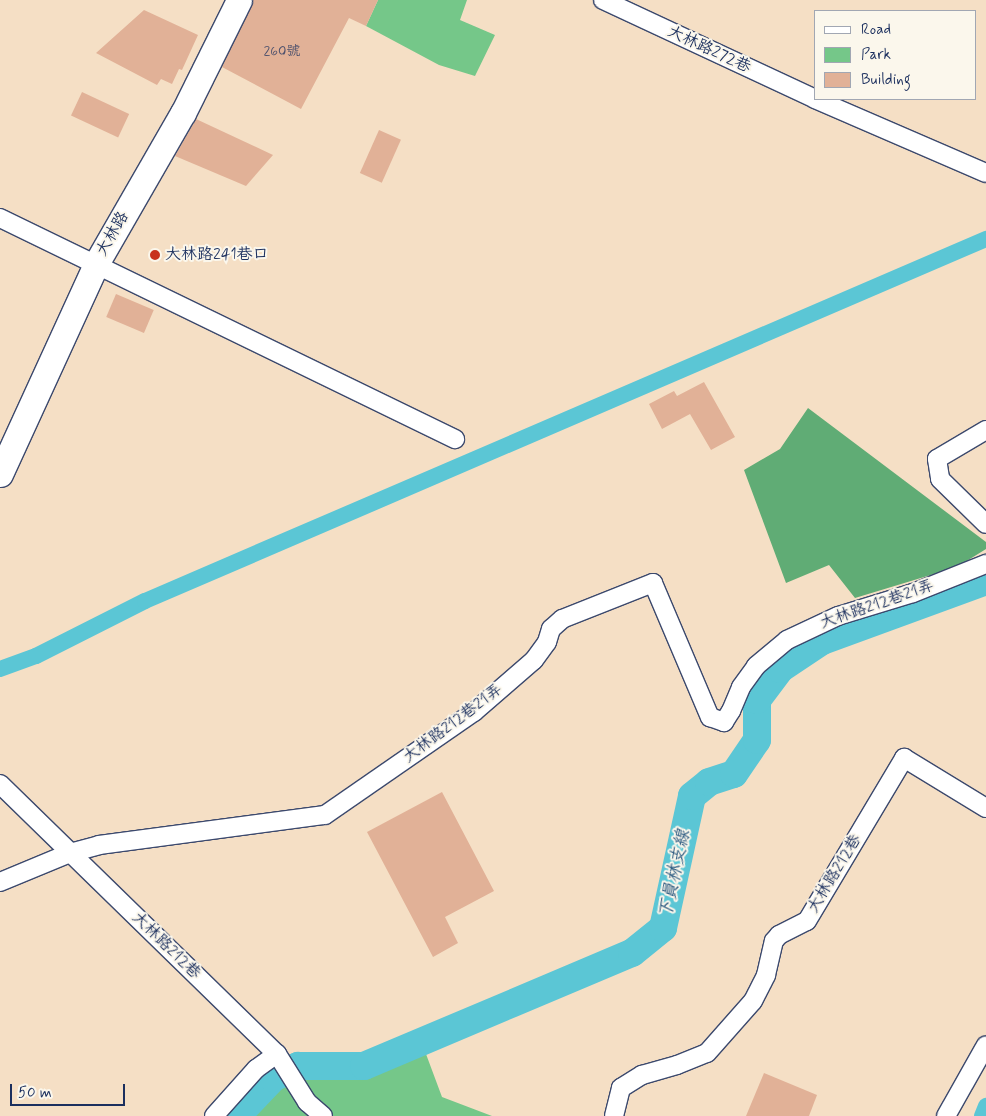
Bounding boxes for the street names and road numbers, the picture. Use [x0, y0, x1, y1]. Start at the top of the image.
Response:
street label: 大林路272巷 [664, 22, 754, 78]
street label: 大林路 [93, 208, 133, 260]
street label: 大林路212巷21弄 [818, 577, 936, 633]
street label: 大林路212巷21弄 [400, 681, 506, 767]
street label: 大林路212巷 [804, 831, 866, 917]
street label: 大林路212巷 [128, 908, 204, 984]

